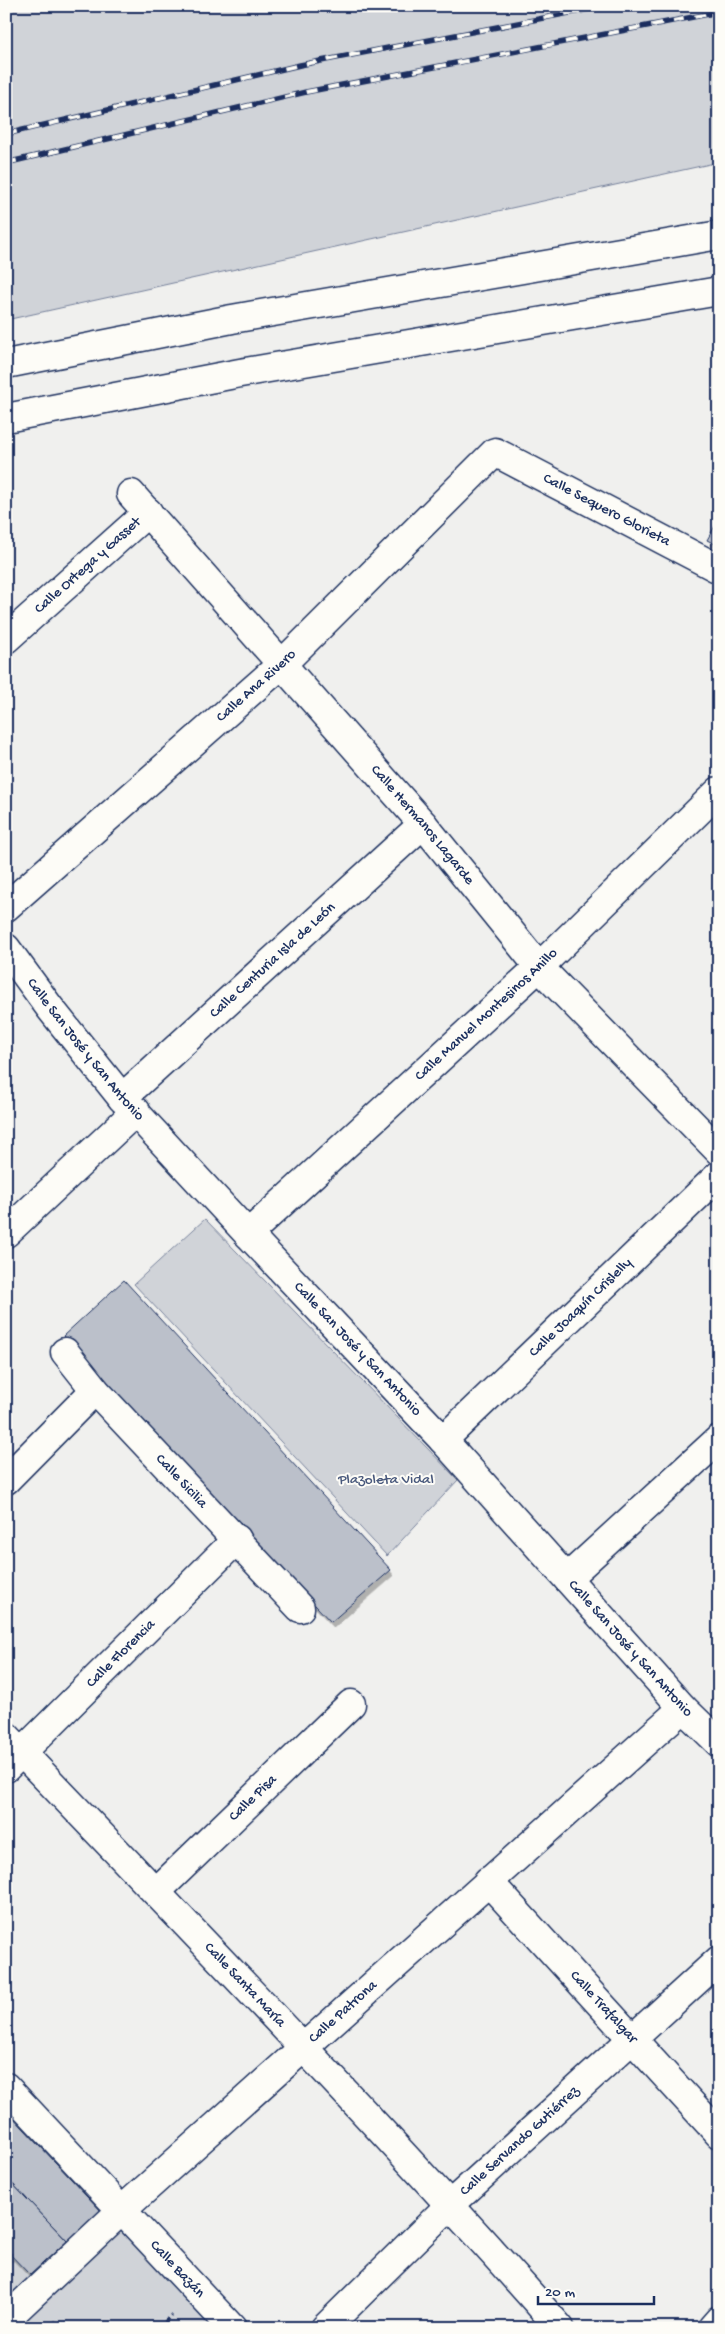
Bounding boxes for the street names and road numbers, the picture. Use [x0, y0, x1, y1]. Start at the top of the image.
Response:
street label: Calle Sequero Glorieta [540, 470, 674, 551]
street label: Calle Ortega y Gasset [31, 512, 146, 618]
street label: Calle Ana Rivero [213, 646, 300, 726]
street label: Calle Hermanos Lagarde [366, 762, 478, 889]
street label: Calle Centuria Isla de León [206, 899, 339, 1022]
street label: Calle Manuel Montesinos Anillo [411, 944, 562, 1085]
street label: Calle San José y San Antonio [22, 975, 148, 1125]
street label: Calle Joaquín Crislelly [526, 1254, 636, 1361]
street label: Calle San José y San Antonio [290, 1279, 425, 1420]
street label: Calle Sicilia [151, 1451, 211, 1513]
street label: Calle San José y San Antonio [564, 1576, 696, 1721]
street label: Calle Florencia [83, 1615, 160, 1692]
street label: Calle Pisa [225, 1771, 281, 1826]
street label: Calle Santa María [200, 1939, 290, 2032]
street label: Calle Trafalgar [566, 1967, 642, 2049]
street label: Calle Patrona [305, 1976, 382, 2047]
street label: Calle Servando Gutiérrez [456, 2082, 584, 2200]
street label: Calle Bazán [146, 2237, 208, 2302]

